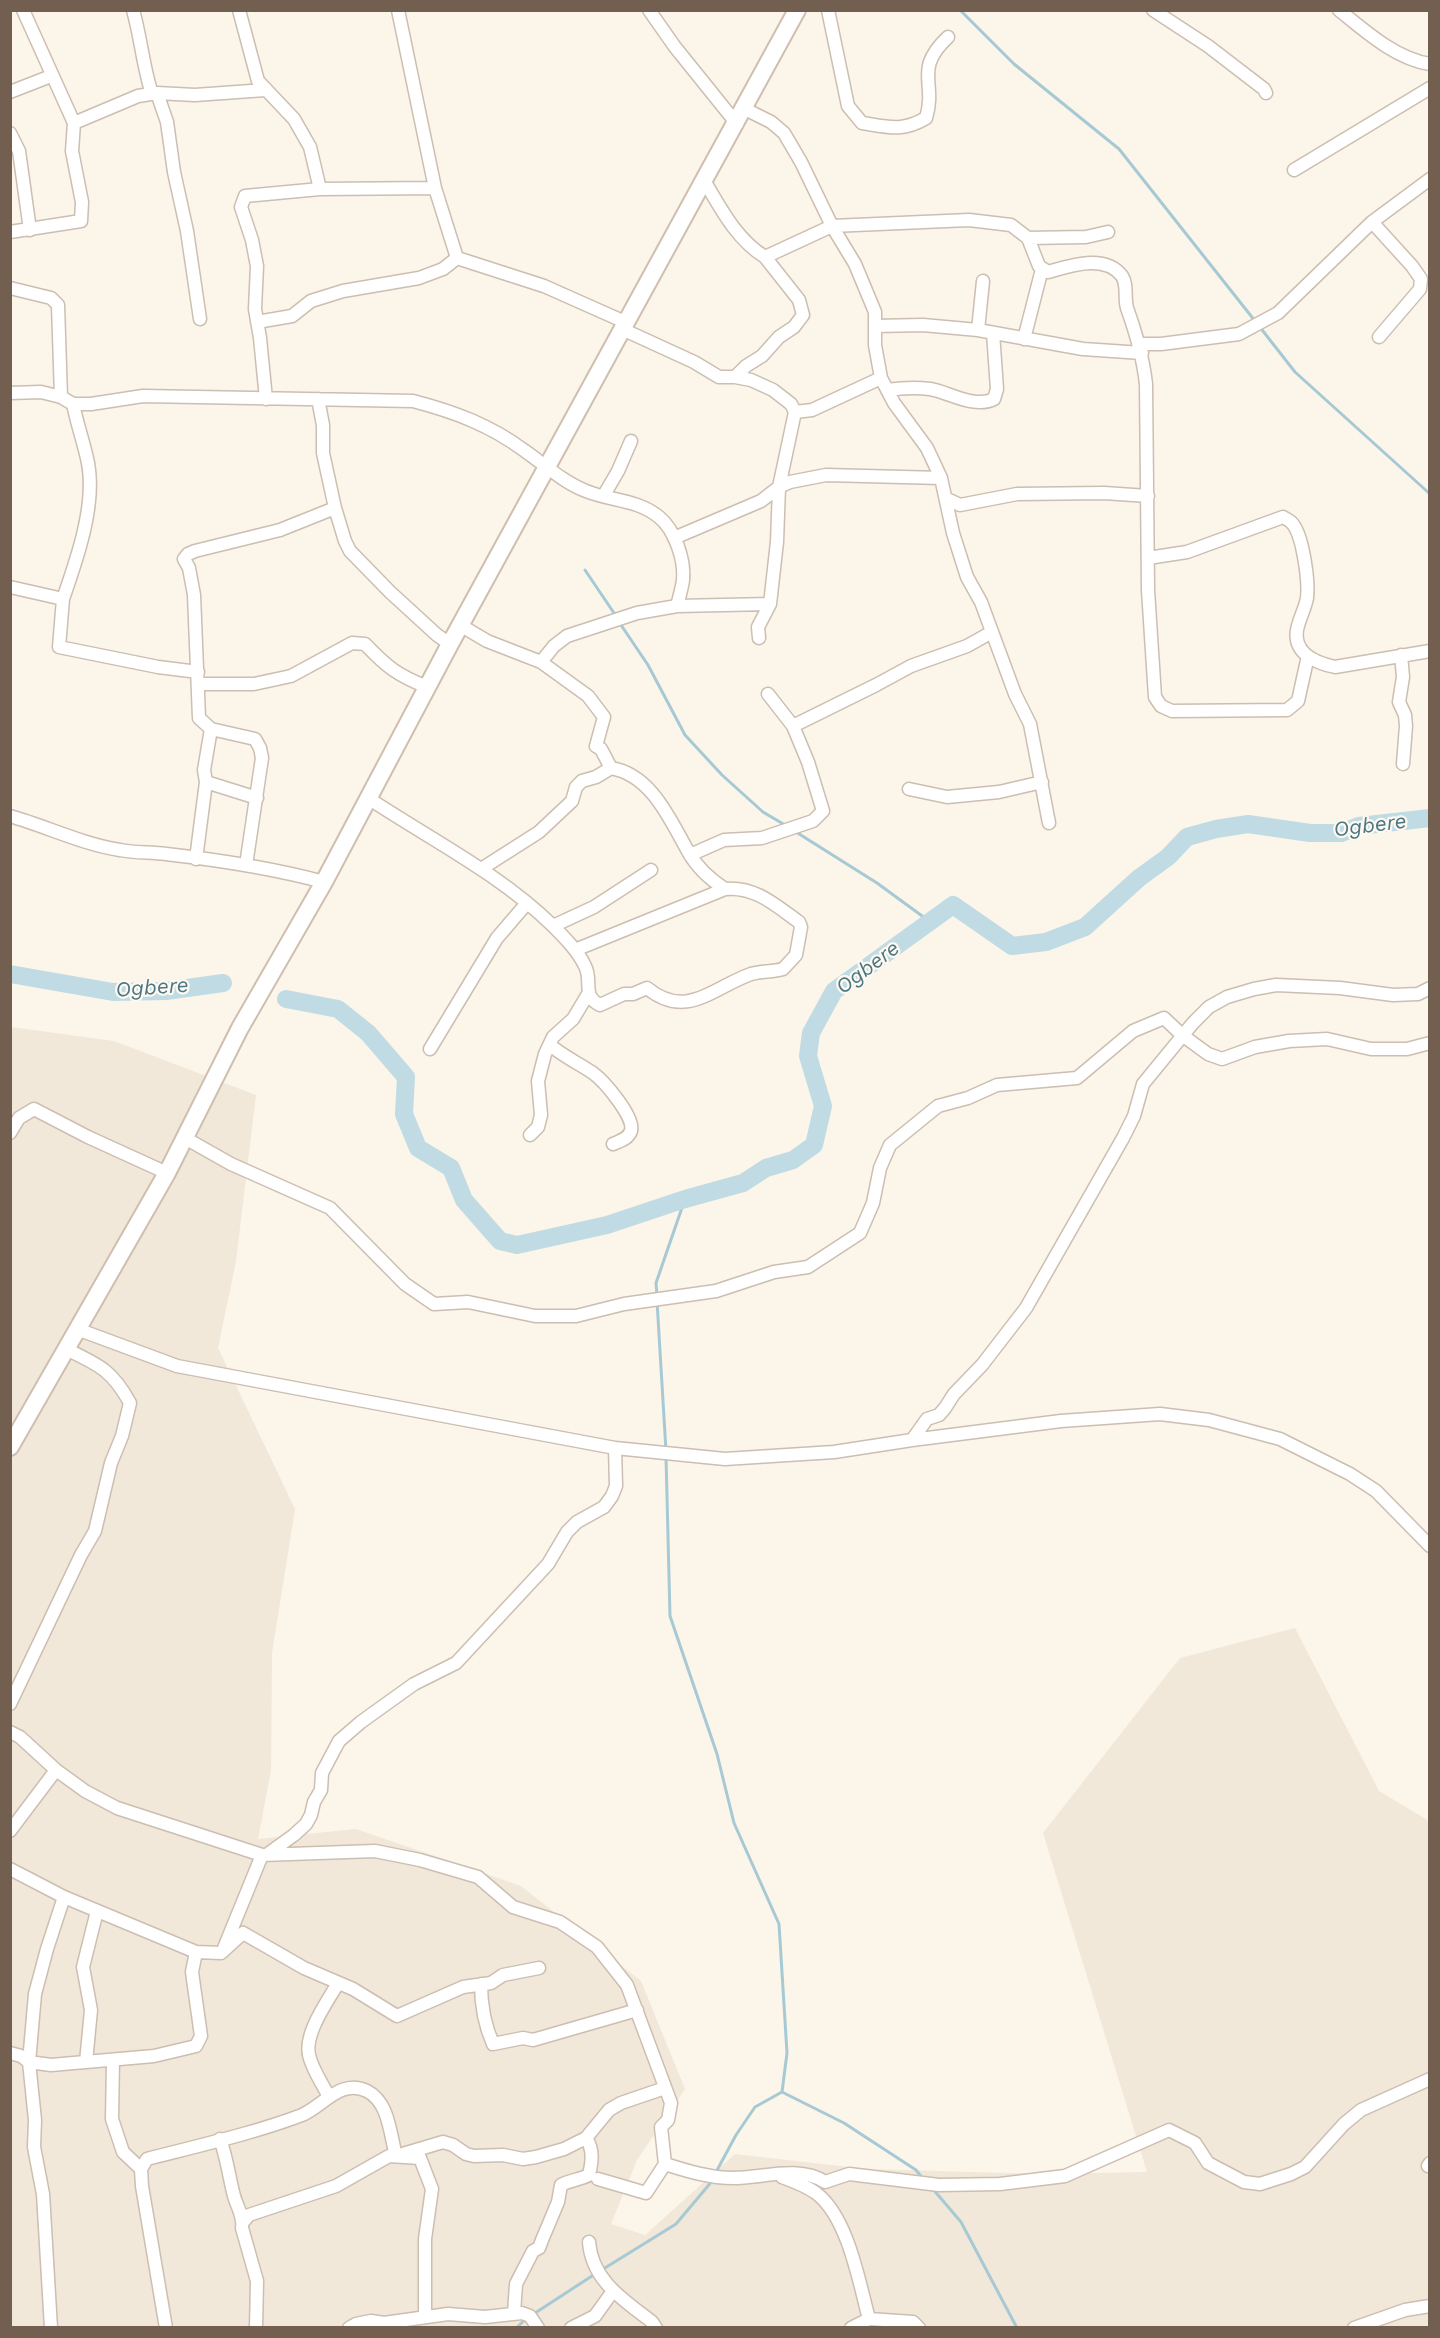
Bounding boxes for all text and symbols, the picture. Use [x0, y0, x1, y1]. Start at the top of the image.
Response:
water label: Ogbere [1332, 809, 1408, 843]
water label: Ogbere [831, 936, 905, 1000]
water label: Ogbere [115, 973, 189, 1003]

